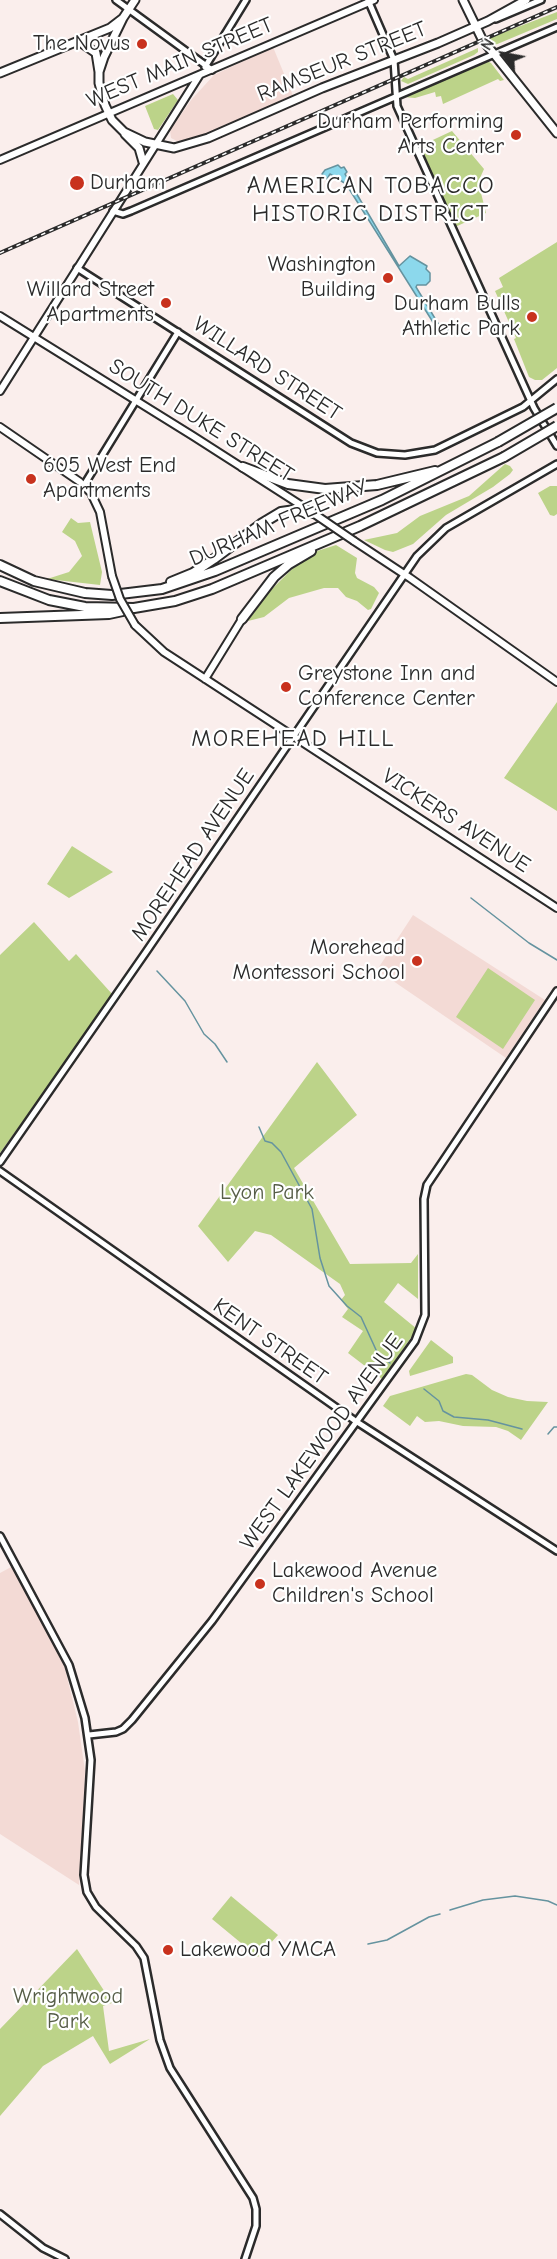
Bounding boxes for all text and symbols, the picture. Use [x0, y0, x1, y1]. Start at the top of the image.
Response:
street label: WEST MAIN STREET [83, 12, 277, 114]
street label: RAMSEUR STREET [254, 16, 430, 108]
north arrow [473, 24, 533, 84]
place label: The Novus [33, 31, 130, 57]
text: N [477, 35, 498, 54]
marker: The Novus [135, 37, 149, 51]
place label: Durham Performing Arts Center [317, 109, 504, 160]
marker: Durham Performing Arts Center [509, 128, 523, 142]
place label: Durham [90, 170, 165, 196]
district label: AMERICAN TOBACCO HISTORIC DISTRICT [247, 172, 495, 228]
marker: Durham [68, 174, 86, 192]
place label: Washington Building [268, 252, 376, 304]
marker: Washington Building [381, 271, 395, 285]
place label: Willard Street Apartments [27, 277, 154, 328]
place label: Durham Bulls Athletic Park [394, 291, 520, 342]
marker: Willard Street Apartments [159, 296, 173, 310]
marker: Durham Bulls Athletic Park [525, 310, 539, 324]
street label: WILLARD STREET [188, 311, 346, 427]
street label: SOUTH DUKE STREET [104, 353, 298, 489]
place label: 605 West End Apartments [43, 453, 176, 505]
marker: 605 West End Apartments [24, 472, 38, 486]
street label: DURHAM FREEWAY [186, 473, 372, 573]
place label: Greystone Inn and Conference Center [298, 661, 475, 712]
marker: Greystone Inn and Conference Center [279, 680, 293, 694]
district label: MOREHEAD HILL [191, 725, 395, 753]
street label: VICKERS AVENUE [377, 763, 535, 879]
street label: MOREHEAD AVENUE [126, 764, 260, 946]
place label: Morehead Montessori School [232, 935, 405, 986]
marker: Morehead Montessori School [410, 954, 424, 968]
park label: Lyon Park [220, 1180, 314, 1206]
street label: KENT STREET [208, 1293, 332, 1391]
street label: WEST LAKEWOOD AVENUE [235, 1329, 409, 1555]
place label: Lakewood Avenue Children's School [272, 1558, 437, 1610]
marker: Lakewood Avenue Children's School [253, 1577, 267, 1591]
place label: Lakewood YMCA [180, 1937, 336, 1963]
marker: Lakewood YMCA [161, 1943, 175, 1957]
park label: Wrightwood Park [13, 1984, 123, 2036]

